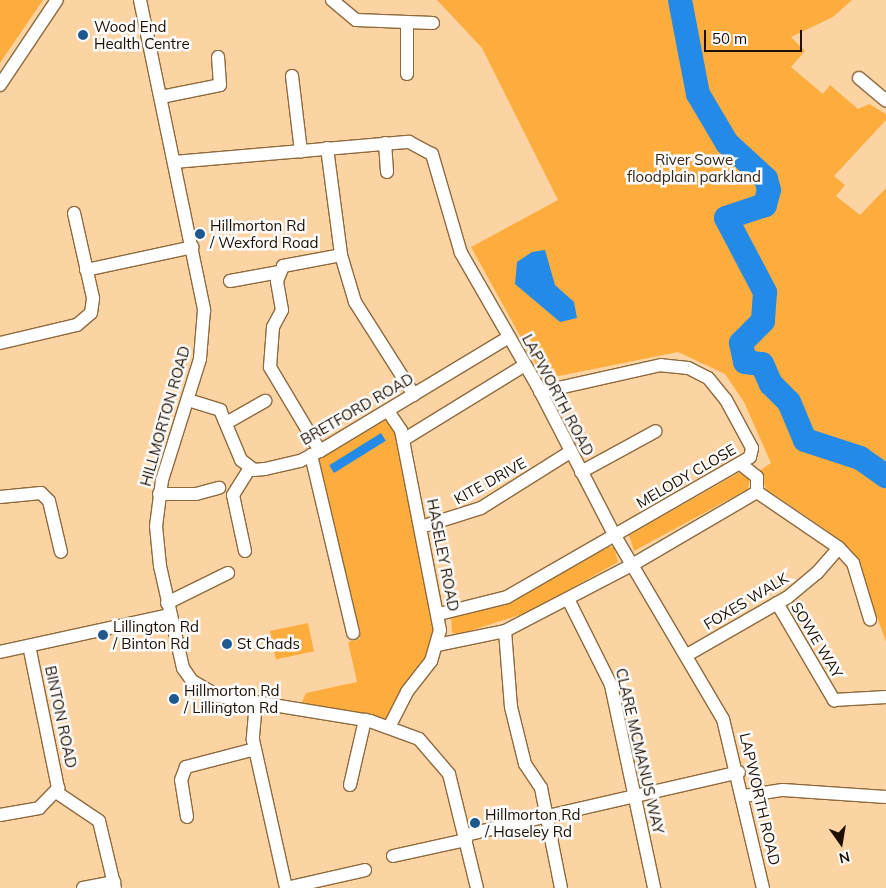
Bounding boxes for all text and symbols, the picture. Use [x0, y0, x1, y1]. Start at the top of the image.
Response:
place label: Wood End Health Centre [94, 17, 190, 52]
scale bar [706, 20, 804, 52]
marker: Wood End Health Centre [76, 28, 90, 42]
text: 50 m [712, 29, 747, 48]
park label: River Sowe floodplain parkland [627, 150, 761, 185]
place label: Hillmorton Rd / Wexford Road [210, 216, 319, 251]
marker: Hillmorton Rd / Wexford Road [194, 228, 206, 240]
street label: LAPWORTH ROAD [518, 331, 598, 459]
street label: HILLMORTON ROAD [136, 344, 194, 488]
street label: BRETFORD ROAD [297, 369, 417, 449]
street label: MELODY CLOSE [633, 440, 739, 512]
street label: KITE DRIVE [451, 454, 529, 508]
street label: HASELEY ROAD [423, 497, 463, 613]
street label: FOXES WALK [700, 569, 792, 633]
street label: SOWE WAY [787, 599, 847, 681]
place label: Lillington Rd / Binton Rd [113, 617, 199, 652]
marker: Lillington Rd / Binton Rd [97, 629, 109, 641]
place label: St Chads [237, 635, 300, 653]
marker: St Chads [221, 638, 233, 650]
street label: BINTON ROAD [41, 664, 81, 770]
street label: CLARE MCMANUS WAY [612, 666, 668, 836]
place label: Hillmorton Rd / Lillington Rd [184, 681, 279, 716]
marker: Hillmorton Rd / Lillington Rd [168, 693, 180, 705]
street label: LAPWORTH ROAD [736, 731, 784, 867]
place label: Hillmorton Rd / Haseley Rd [485, 805, 580, 840]
marker: Hillmorton Rd / Haseley Rd [469, 817, 481, 829]
north arrow [816, 818, 866, 868]
text: N [837, 848, 852, 868]

